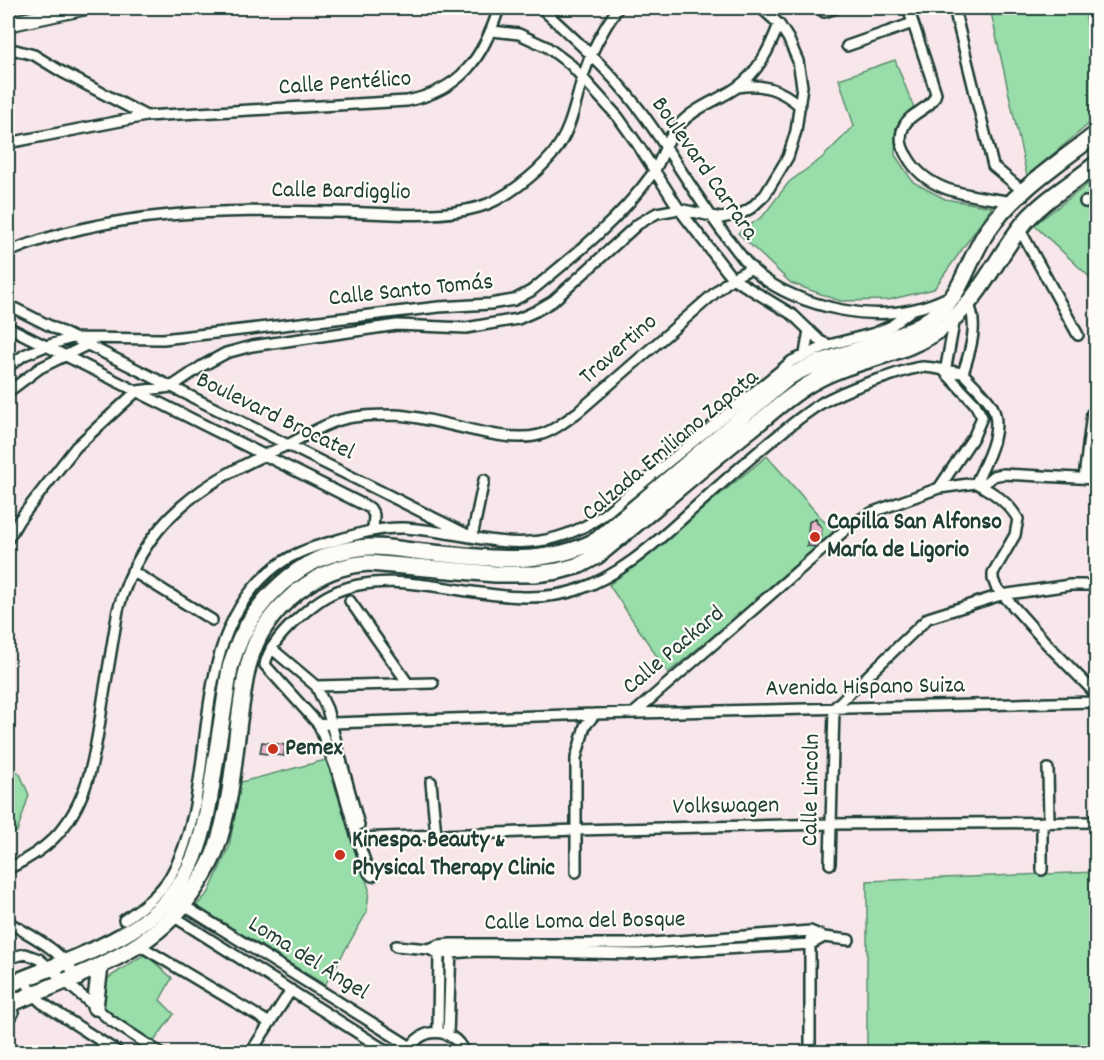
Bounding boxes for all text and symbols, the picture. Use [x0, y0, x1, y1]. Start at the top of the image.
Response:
street label: Calle Pentélico [278, 62, 412, 106]
street label: Boulevard Carrara [642, 90, 767, 248]
street label: Calle Bardigglio [271, 174, 411, 210]
street label: Calle Santo Tomás [327, 265, 495, 317]
street label: Travertino [572, 306, 666, 394]
street label: Calzada Emiliano Zapata [575, 361, 767, 530]
street label: Boulevard Brocatel [190, 364, 360, 470]
place label: Capilla San Alfonso María de Ligorio [827, 506, 1002, 568]
marker: Capilla San Alfonso María de Ligorio [808, 530, 822, 544]
street label: Calle Packard [616, 598, 732, 704]
street label: Avenida Hispano Suiza [765, 669, 966, 707]
place label: Pemex [285, 732, 343, 766]
street label: Calle Lincoln [794, 733, 830, 847]
marker: Pemex [266, 742, 280, 756]
street label: Volkswagen [672, 789, 780, 825]
place label: Kinespa Beauty & Physical Therapy Clinic [352, 824, 555, 886]
marker: Kinespa Beauty & Physical Therapy Clinic [333, 848, 347, 862]
street label: Calle Loma del Bosque [484, 903, 686, 941]
street label: Loma del Ángel [241, 908, 375, 1010]

